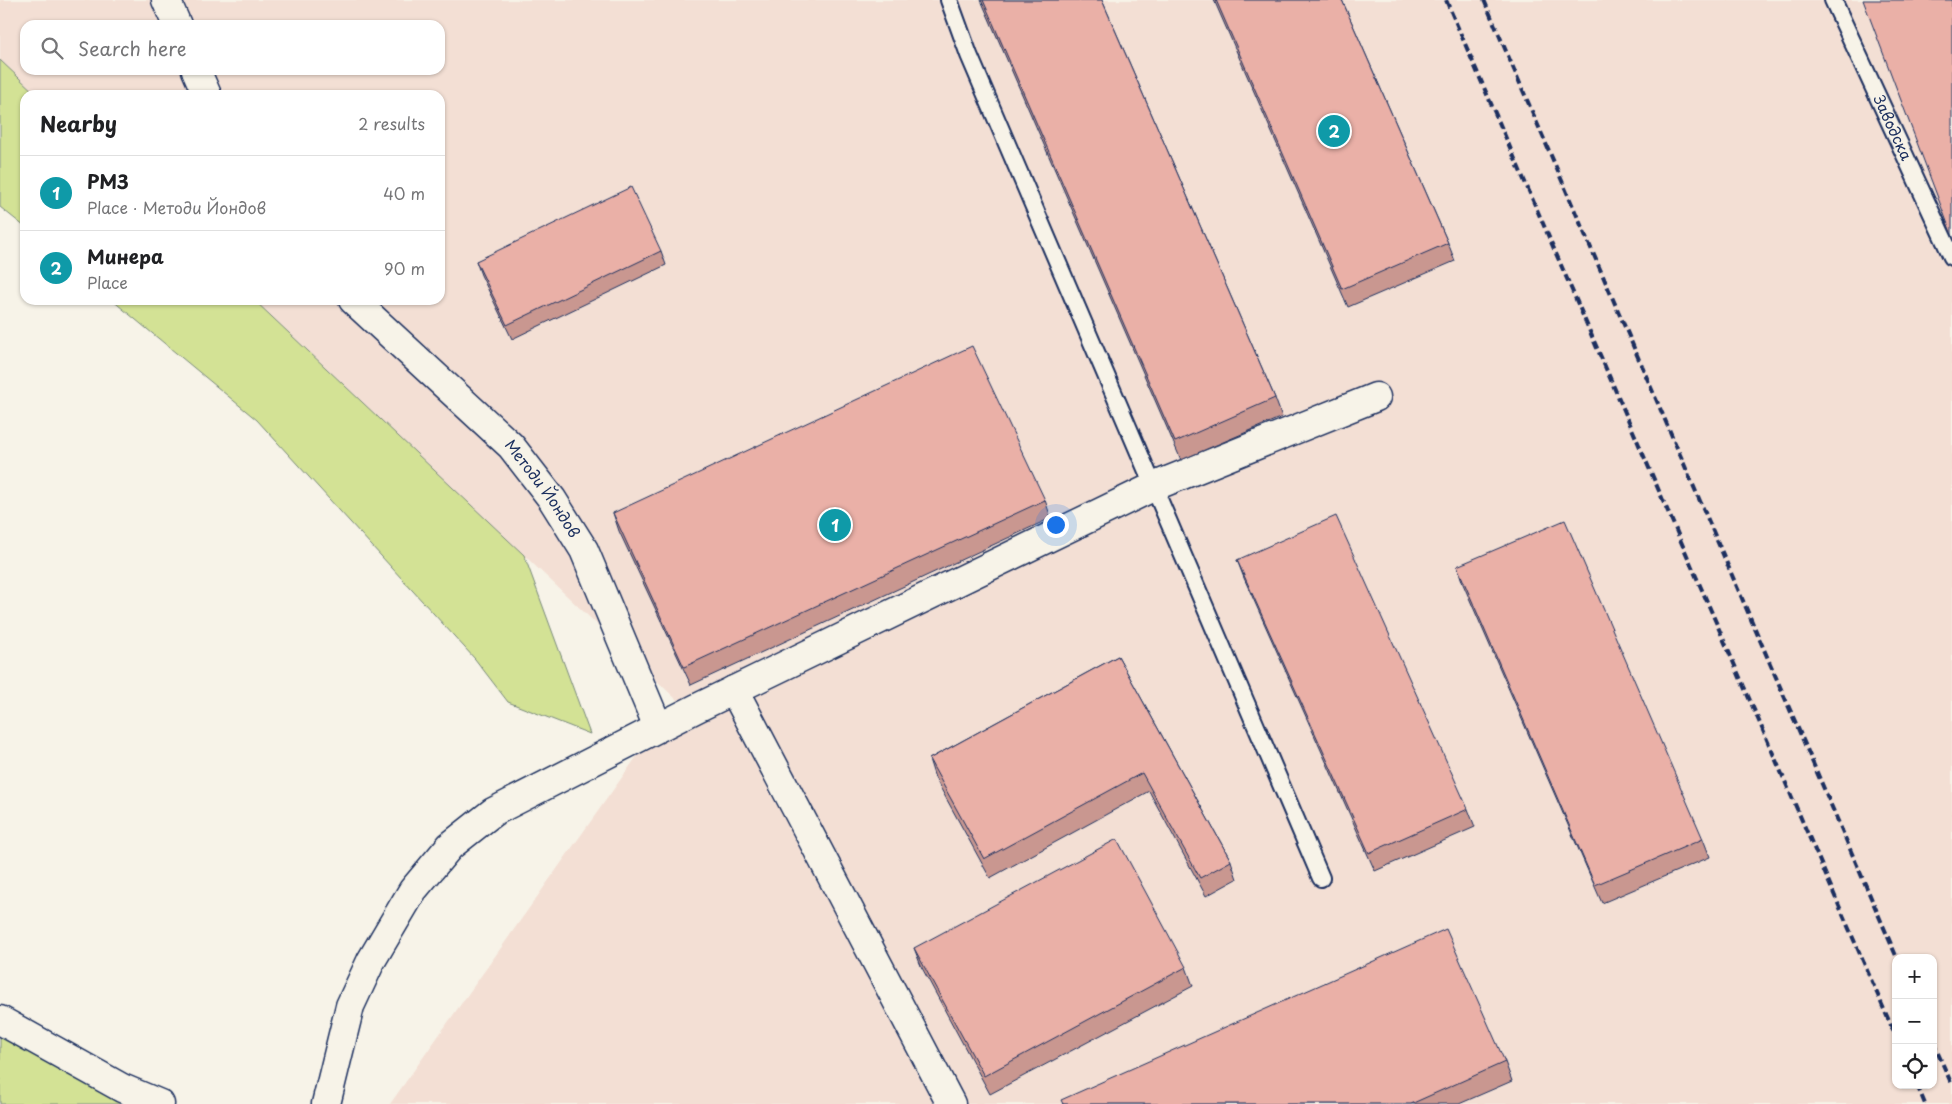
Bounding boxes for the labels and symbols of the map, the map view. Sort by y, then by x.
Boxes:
street label: Заводска [1868,91,1919,164]
pin: 2 [1318,112,1350,150]
street label: Методи Йондов [500,434,586,541]
pin: 1 [819,506,851,544]
your location [1043,512,1069,538]

